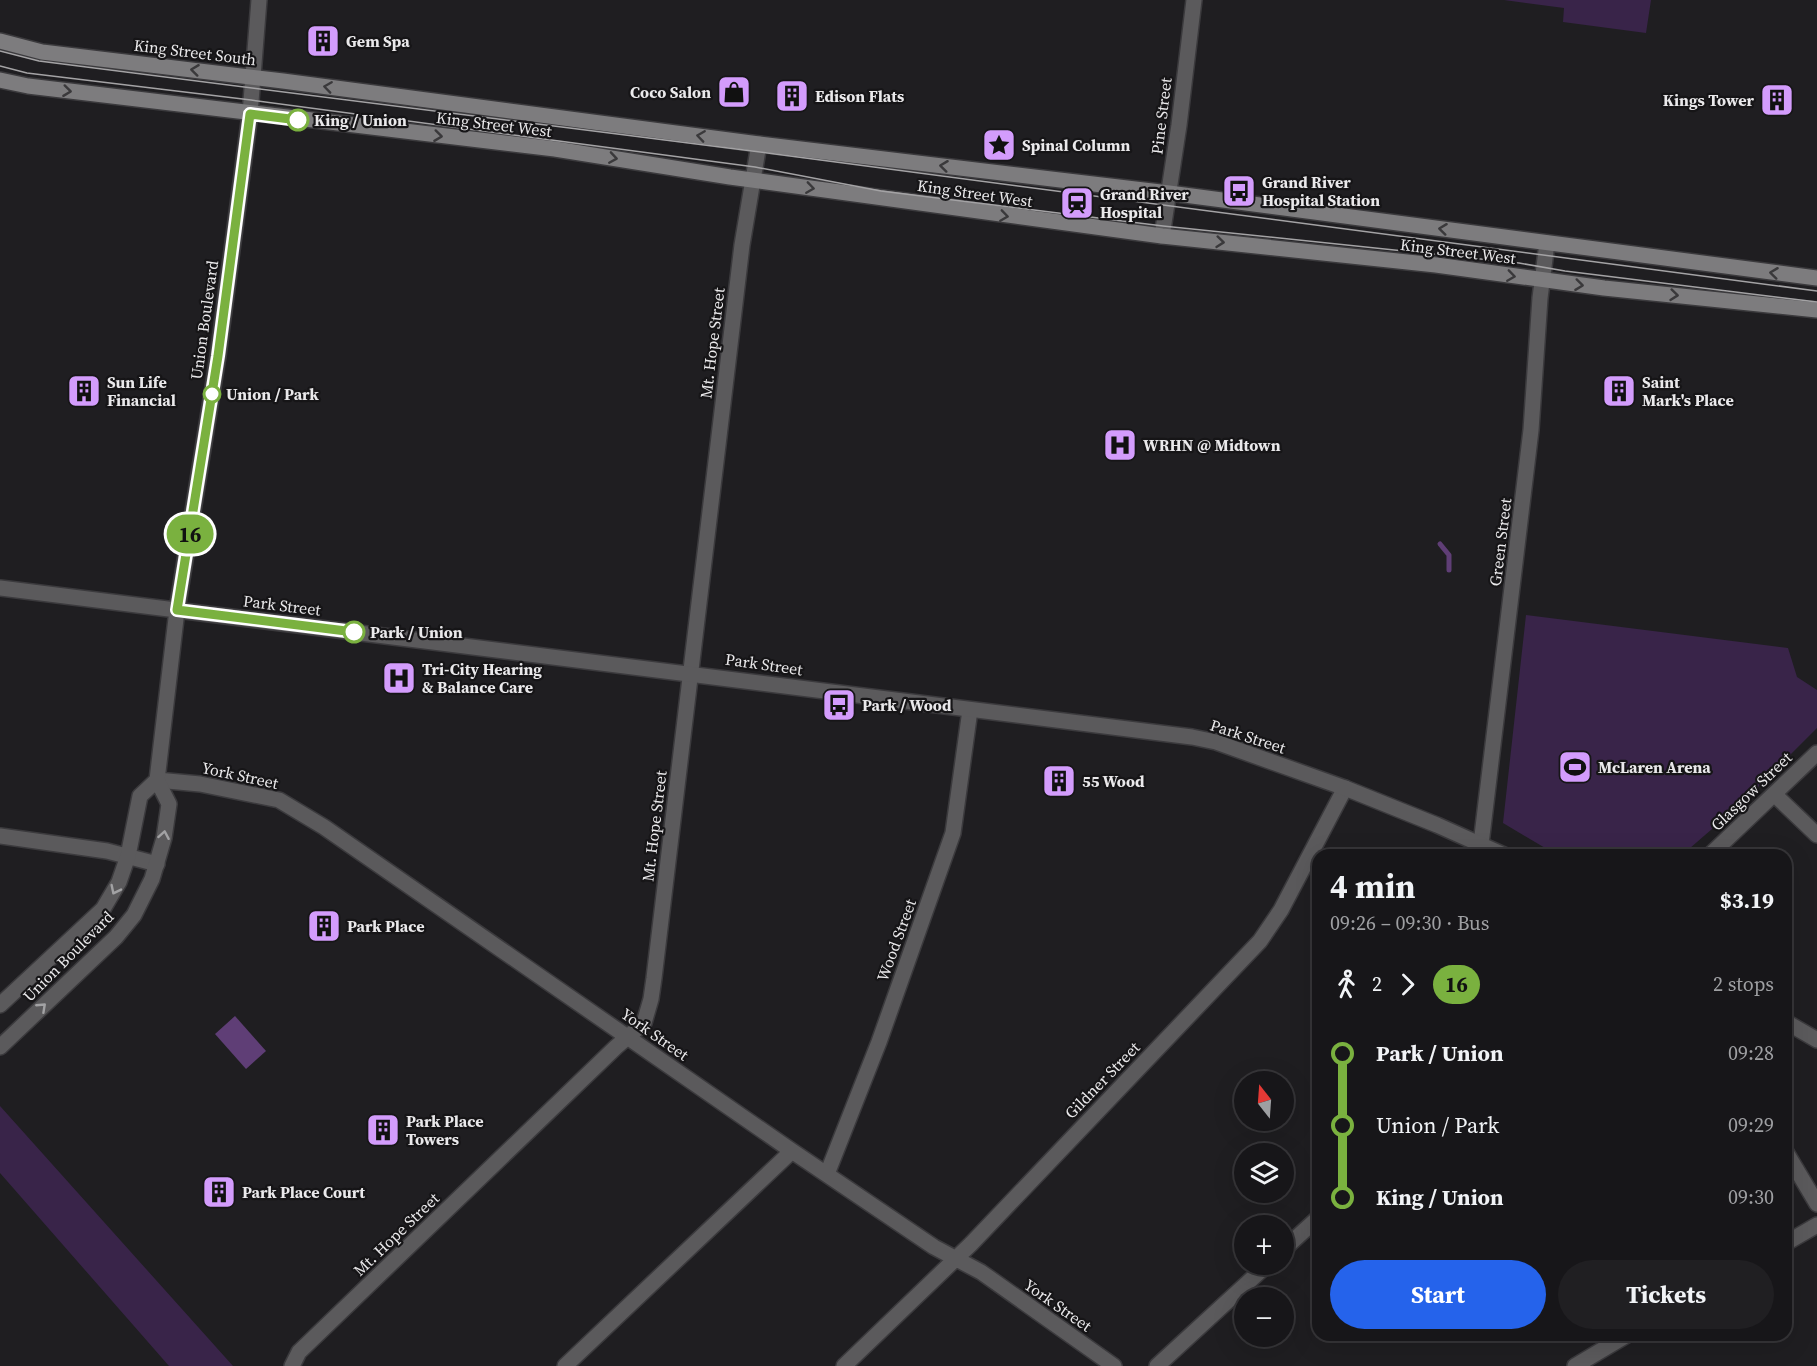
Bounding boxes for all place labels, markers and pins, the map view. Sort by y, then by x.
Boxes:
building icon: Gem Spa [305,23,341,59]
place label: Gem Spa [346,30,410,52]
shop icon: Coco Salon [716,74,752,110]
building icon: Edison Flats [774,78,810,114]
place label: Coco Salon [630,81,711,103]
building icon: Kings Tower [1759,82,1795,118]
place label: Edison Flats [815,85,904,107]
place label: Kings Tower [1663,89,1755,111]
marker: King / Union [287,109,309,131]
place label: King / Union [314,109,407,131]
place icon: Spinal Column [981,127,1017,163]
place label: Spinal Column [1022,134,1130,156]
place label: Grand River Hospital Station [1262,171,1380,211]
bus stop icon: Grand River Hospital Station [1221,173,1257,209]
place label: Grand River Hospital [1100,183,1189,223]
station icon: Grand River Hospital [1059,185,1095,221]
place label: Sun Life Financial [107,371,176,411]
place label: Saint Mark's Place [1642,371,1734,411]
building icon: Sun Life Financial [66,373,102,409]
building icon: Saint Mark's Place [1601,373,1637,409]
place label: Union / Park [226,383,319,405]
marker: Union / Park [203,385,221,403]
hospital icon: WRHN @ Midtown [1102,427,1138,463]
place label: WRHN @ Midtown [1143,434,1281,456]
marker: Park / Union [343,621,365,643]
place label: Park / Union [370,621,463,643]
place label: Tri-City Hearing & Balance Care [422,658,542,698]
hospital icon: Tri-City Hearing & Balance Care [381,660,417,696]
bus stop icon: Park / Wood [821,687,857,723]
place label: Park / Wood [862,694,952,716]
sports icon: McLaren Arena [1557,749,1593,785]
place label: McLaren Arena [1598,756,1711,778]
building icon: 55 Wood [1041,763,1077,799]
place label: 55 Wood [1082,770,1145,792]
building icon: Park Place [306,908,342,944]
place label: Park Place [347,915,425,937]
place label: Park Place Towers [406,1110,484,1150]
building icon: Park Place Towers [365,1112,401,1148]
building icon: Park Place Court [201,1174,237,1210]
place label: Park Place Court [242,1181,365,1203]

